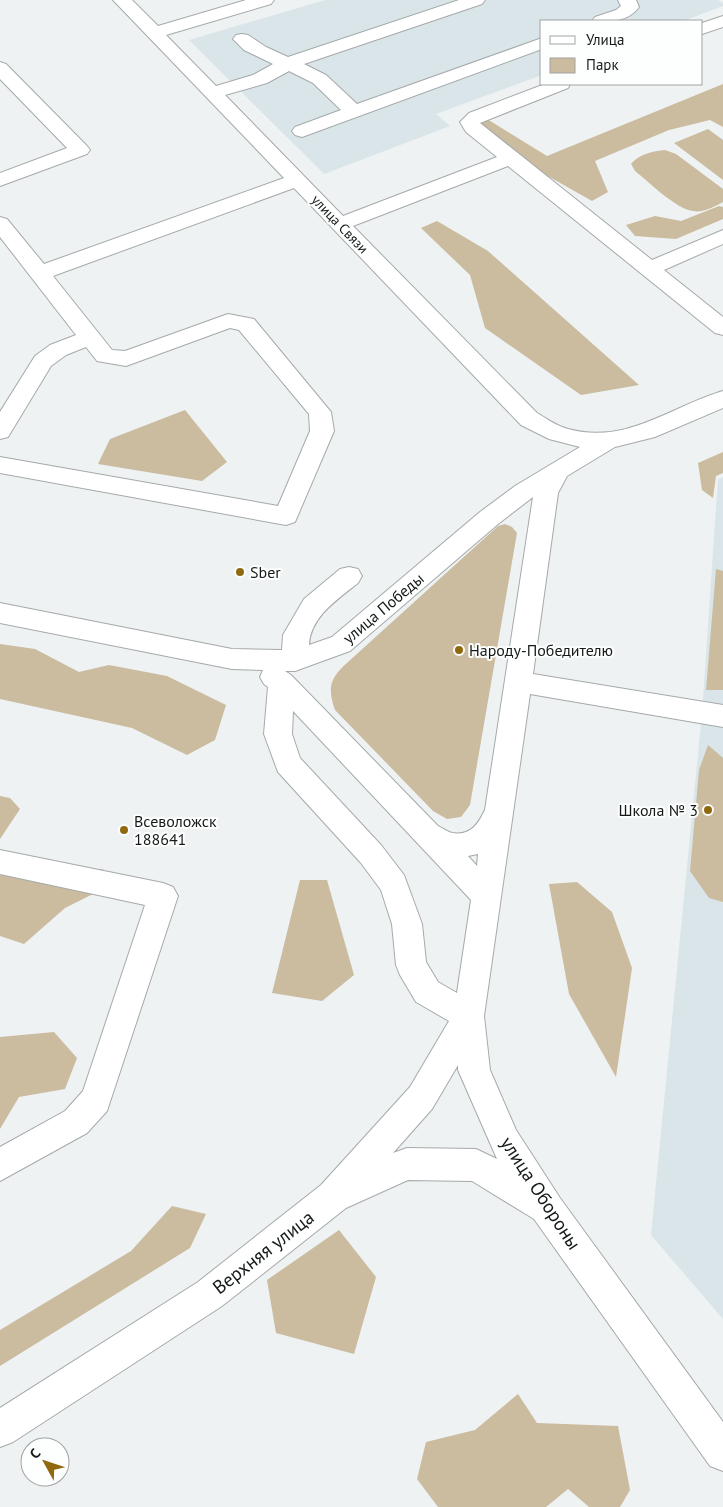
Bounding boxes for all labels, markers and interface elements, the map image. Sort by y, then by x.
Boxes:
legend [540,20,703,85]
text: Улица [586,30,624,49]
text: Парк [586,55,619,74]
street label: улица Связи [308,191,372,257]
place label: Sber [250,562,281,582]
marker: Sber [234,566,246,578]
street label: улица Победы [338,568,428,648]
place label: Народу-Победителю [469,640,613,660]
marker: Народу-Победителю [453,644,465,656]
place label: Школа № 3 [618,800,698,820]
marker: Школа № 3 [702,804,714,816]
place label: Всеволожск 188641 [134,811,217,849]
marker: Всеволожск 188641 [118,824,130,836]
street label: улица Обороны [496,1132,586,1254]
street label: Верхняя улица [207,1205,319,1299]
north arrow [20,1437,70,1487]
text: С [26,1445,45,1462]

